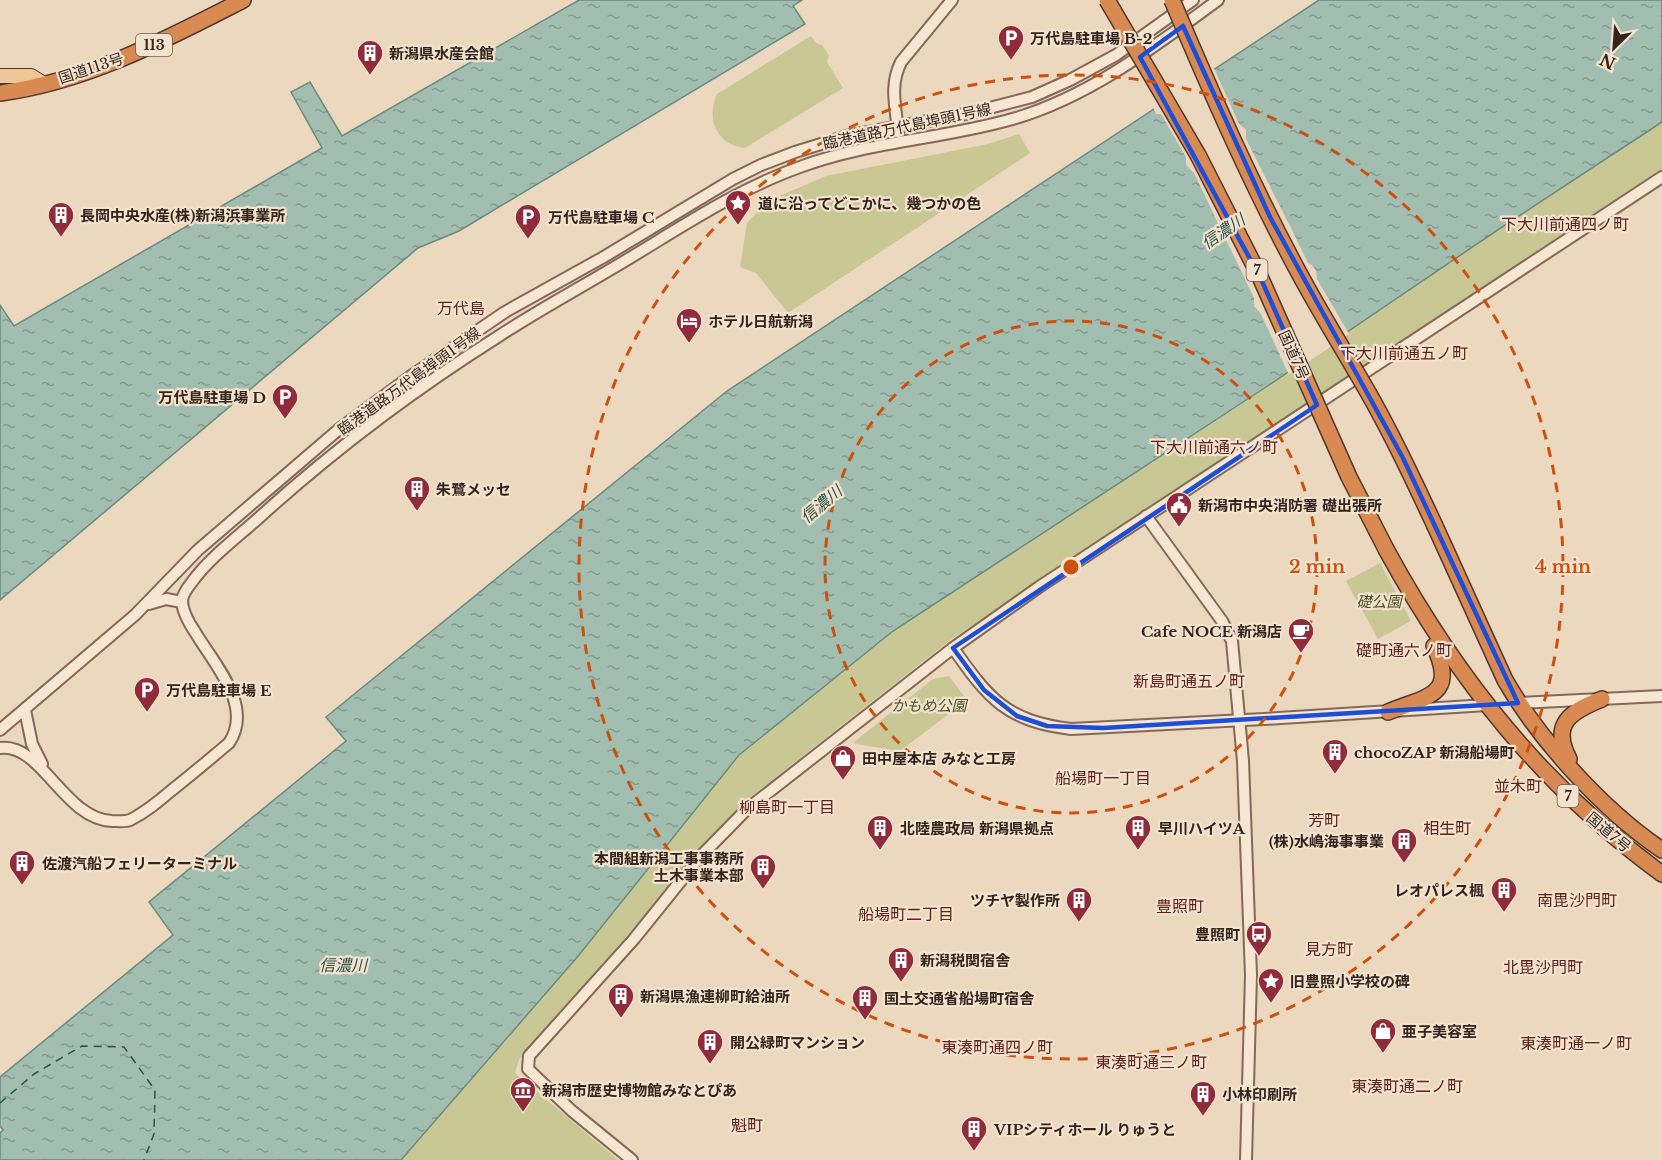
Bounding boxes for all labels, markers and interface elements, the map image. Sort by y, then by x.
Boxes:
north arrow [1584,18,1644,78]
parking icon: 万代島駐車場 B-2 [996,23,1026,61]
place label: 万代島駐車場 B-2 [1030,29,1153,48]
road number: 113 [136,34,172,56]
building icon: 新潟県水産会館 [355,38,385,76]
place label: 新潟県水産会館 [389,44,494,63]
street label: 国道113号 [56,49,126,87]
text: N [1597,49,1619,74]
street label: 臨港道路万代島埠頭1号線 [821,99,993,153]
place icon: 道に沿ってどこかに、幾つかの色 [723,188,753,226]
place label: 道に沿ってどこかに、幾つかの色 [758,194,981,213]
building icon: 長岡中央水産(株)新潟浜事業所 [46,200,76,238]
parking icon: 万代島駐車場 C [513,202,543,240]
place label: 長岡中央水産(株)新潟浜事業所 [80,206,285,225]
place label: 万代島駐車場 C [548,208,654,227]
water label: 信濃川 [1198,208,1250,253]
district label: 下大川前通四ノ町 [1501,214,1629,234]
road number: 7 [1246,259,1268,281]
district label: 万代島 [437,298,485,318]
hotel icon: ホテル日航新潟 [674,306,704,344]
place label: ホテル日航新潟 [708,312,813,331]
street label: 臨港道路万代島埠頭1号線 [334,323,484,439]
street label: 国道7号 [1275,327,1313,383]
district label: 下大川前通五ノ町 [1340,343,1468,363]
parking icon: 万代島駐車場 D [270,382,300,420]
place label: 万代島駐車場 D [158,388,266,407]
district label: 下大川前通六ノ町 [1150,437,1278,457]
building icon: 朱鷺メッセ [402,474,432,512]
place label: 朱鷺メッセ [436,480,511,499]
water label: 信濃川 [796,480,847,527]
public building icon: 新潟市中央消防署 礎出張所 [1164,490,1194,528]
place label: 新潟市中央消防署 礎出張所 [1198,496,1382,515]
text: 2 min [1289,556,1345,578]
text: 4 min [1535,556,1591,578]
centre of rings [1061,557,1081,577]
park label: 礎公園 [1356,592,1403,611]
cafe icon: Cafe NOCE 新潟店 [1286,616,1316,654]
place label: Cafe NOCE 新潟店 [1141,622,1282,641]
district label: 礎町通六ノ町 [1356,640,1452,660]
district label: 新島町通五ノ町 [1133,671,1245,691]
parking icon: 万代島駐車場 E [132,675,162,713]
place label: 万代島駐車場 E [166,681,271,700]
park label: かもめ公園 [891,696,968,715]
building icon: chocoZAP 新潟船場町 [1320,737,1350,775]
shop icon: 田中屋本店 みなと工房 [828,743,858,781]
place label: chocoZAP 新潟船場町 [1354,743,1515,762]
place label: 田中屋本店 みなと工房 [862,749,1016,768]
district label: 船場町一丁目 [1055,768,1151,788]
district label: 並木町 [1494,776,1542,796]
road number: 7 [1558,785,1578,807]
district label: 柳島町一丁目 [739,797,835,817]
street label: 国道7号 [1583,808,1635,856]
district label: 芳町 [1308,810,1340,830]
building icon: 北陸農政局 新潟県拠点 [865,813,895,851]
building icon: 早川ハイツA [1123,813,1153,851]
district label: 相生町 [1423,818,1471,838]
place label: 北陸農政局 新潟県拠点 [900,819,1054,838]
place label: 早川ハイツA [1158,819,1246,838]
building icon: (株)水嶋海事事業 [1389,826,1419,864]
place label: (株)水嶋海事事業 [1269,832,1384,851]
building icon: 佐渡汽船フェリーターミナル [7,848,37,886]
place label: 本間組新潟工事事務所 土木事業本部 [594,849,744,885]
building icon: 本間組新潟工事事務所 土木事業本部 [748,852,778,890]
place label: 佐渡汽船フェリーターミナル [42,854,237,873]
building icon: レオパレス楓 [1489,875,1519,913]
place label: レオパレス楓 [1394,881,1485,900]
building icon: ツチヤ製作所 [1064,885,1094,923]
district label: 南毘沙門町 [1537,890,1617,910]
place label: ツチヤ製作所 [970,891,1060,910]
district label: 豊照町 [1156,896,1204,916]
district label: 船場町二丁目 [858,904,954,924]
bus stop icon: 豊照町 [1244,919,1274,957]
place label: 豊照町 [1195,925,1240,944]
district label: 見方町 [1305,939,1353,959]
building icon: 新潟税関宿舎 [886,945,916,983]
place label: 新潟税関宿舎 [920,951,1011,970]
water label: 信濃川 [319,955,369,975]
district label: 北毘沙門町 [1503,957,1583,977]
place icon: 旧豊照小学校の碑 [1256,966,1286,1004]
place label: 旧豊照小学校の碑 [1290,972,1410,991]
building icon: 新潟県漁連柳町給油所 [606,981,636,1019]
building icon: 国土交通省船場町宿舎 [850,983,880,1021]
place label: 新潟県漁連柳町給油所 [640,987,790,1006]
place label: 国土交通省船場町宿舎 [884,989,1035,1008]
shop icon: 亜子美容室 [1368,1016,1398,1054]
place label: 亜子美容室 [1402,1022,1477,1041]
building icon: 開公緑町マンション [695,1027,725,1065]
place label: 開公緑町マンション [730,1033,865,1052]
district label: 東湊町通一ノ町 [1520,1033,1632,1053]
district label: 東湊町通四ノ町 [941,1037,1053,1057]
district label: 東湊町通三ノ町 [1095,1052,1207,1072]
museum icon: 新潟市歴史博物館みなとぴあ [508,1075,538,1113]
district label: 東湊町通二ノ町 [1351,1076,1463,1096]
building icon: 小林印刷所 [1188,1079,1218,1117]
place label: 新潟市歴史博物館みなとぴあ [542,1081,737,1100]
place label: 小林印刷所 [1222,1085,1297,1104]
building icon: VIPシティホール りゅうと [959,1114,989,1152]
district label: 魁町 [731,1115,763,1135]
place label: VIPシティホール りゅうと [993,1120,1176,1139]

